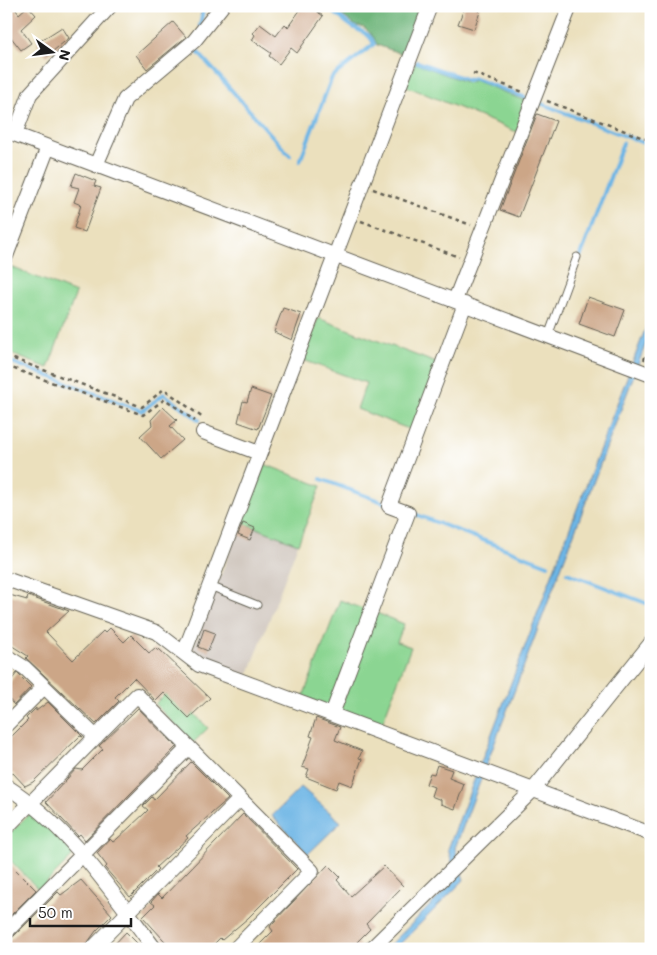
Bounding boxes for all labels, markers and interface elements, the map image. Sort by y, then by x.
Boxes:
north arrow [28,28,78,78]
text: N [55,48,76,63]
scale bar [30,895,131,927]
text: 50 m [38,902,73,922]

